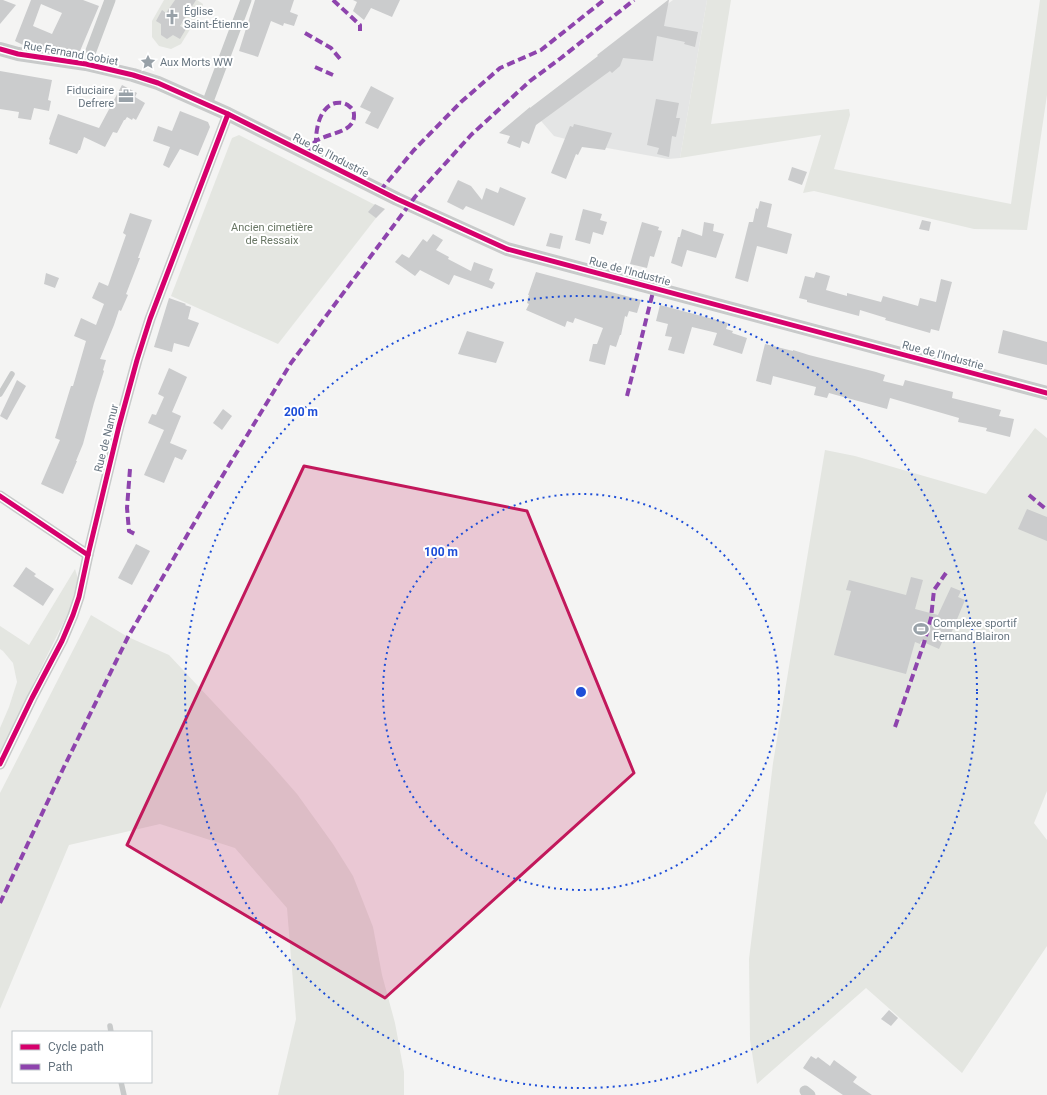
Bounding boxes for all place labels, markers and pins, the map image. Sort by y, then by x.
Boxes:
place label: Église Saint-Étienne [184,5,248,31]
church icon: Église Saint-Étienne [163,8,181,26]
place icon: Aux Morts WW [139,53,157,71]
place label: Aux Morts WW [160,56,233,69]
place label: Fiduciaire Defrere [66,84,114,110]
office icon: Fiduciaire Defrere [117,87,135,105]
place label: Complexe sportif Fernand Blairon [933,617,1017,643]
sports icon: Complexe sportif Fernand Blairon [912,620,930,638]
centre of rings [574,685,588,699]

